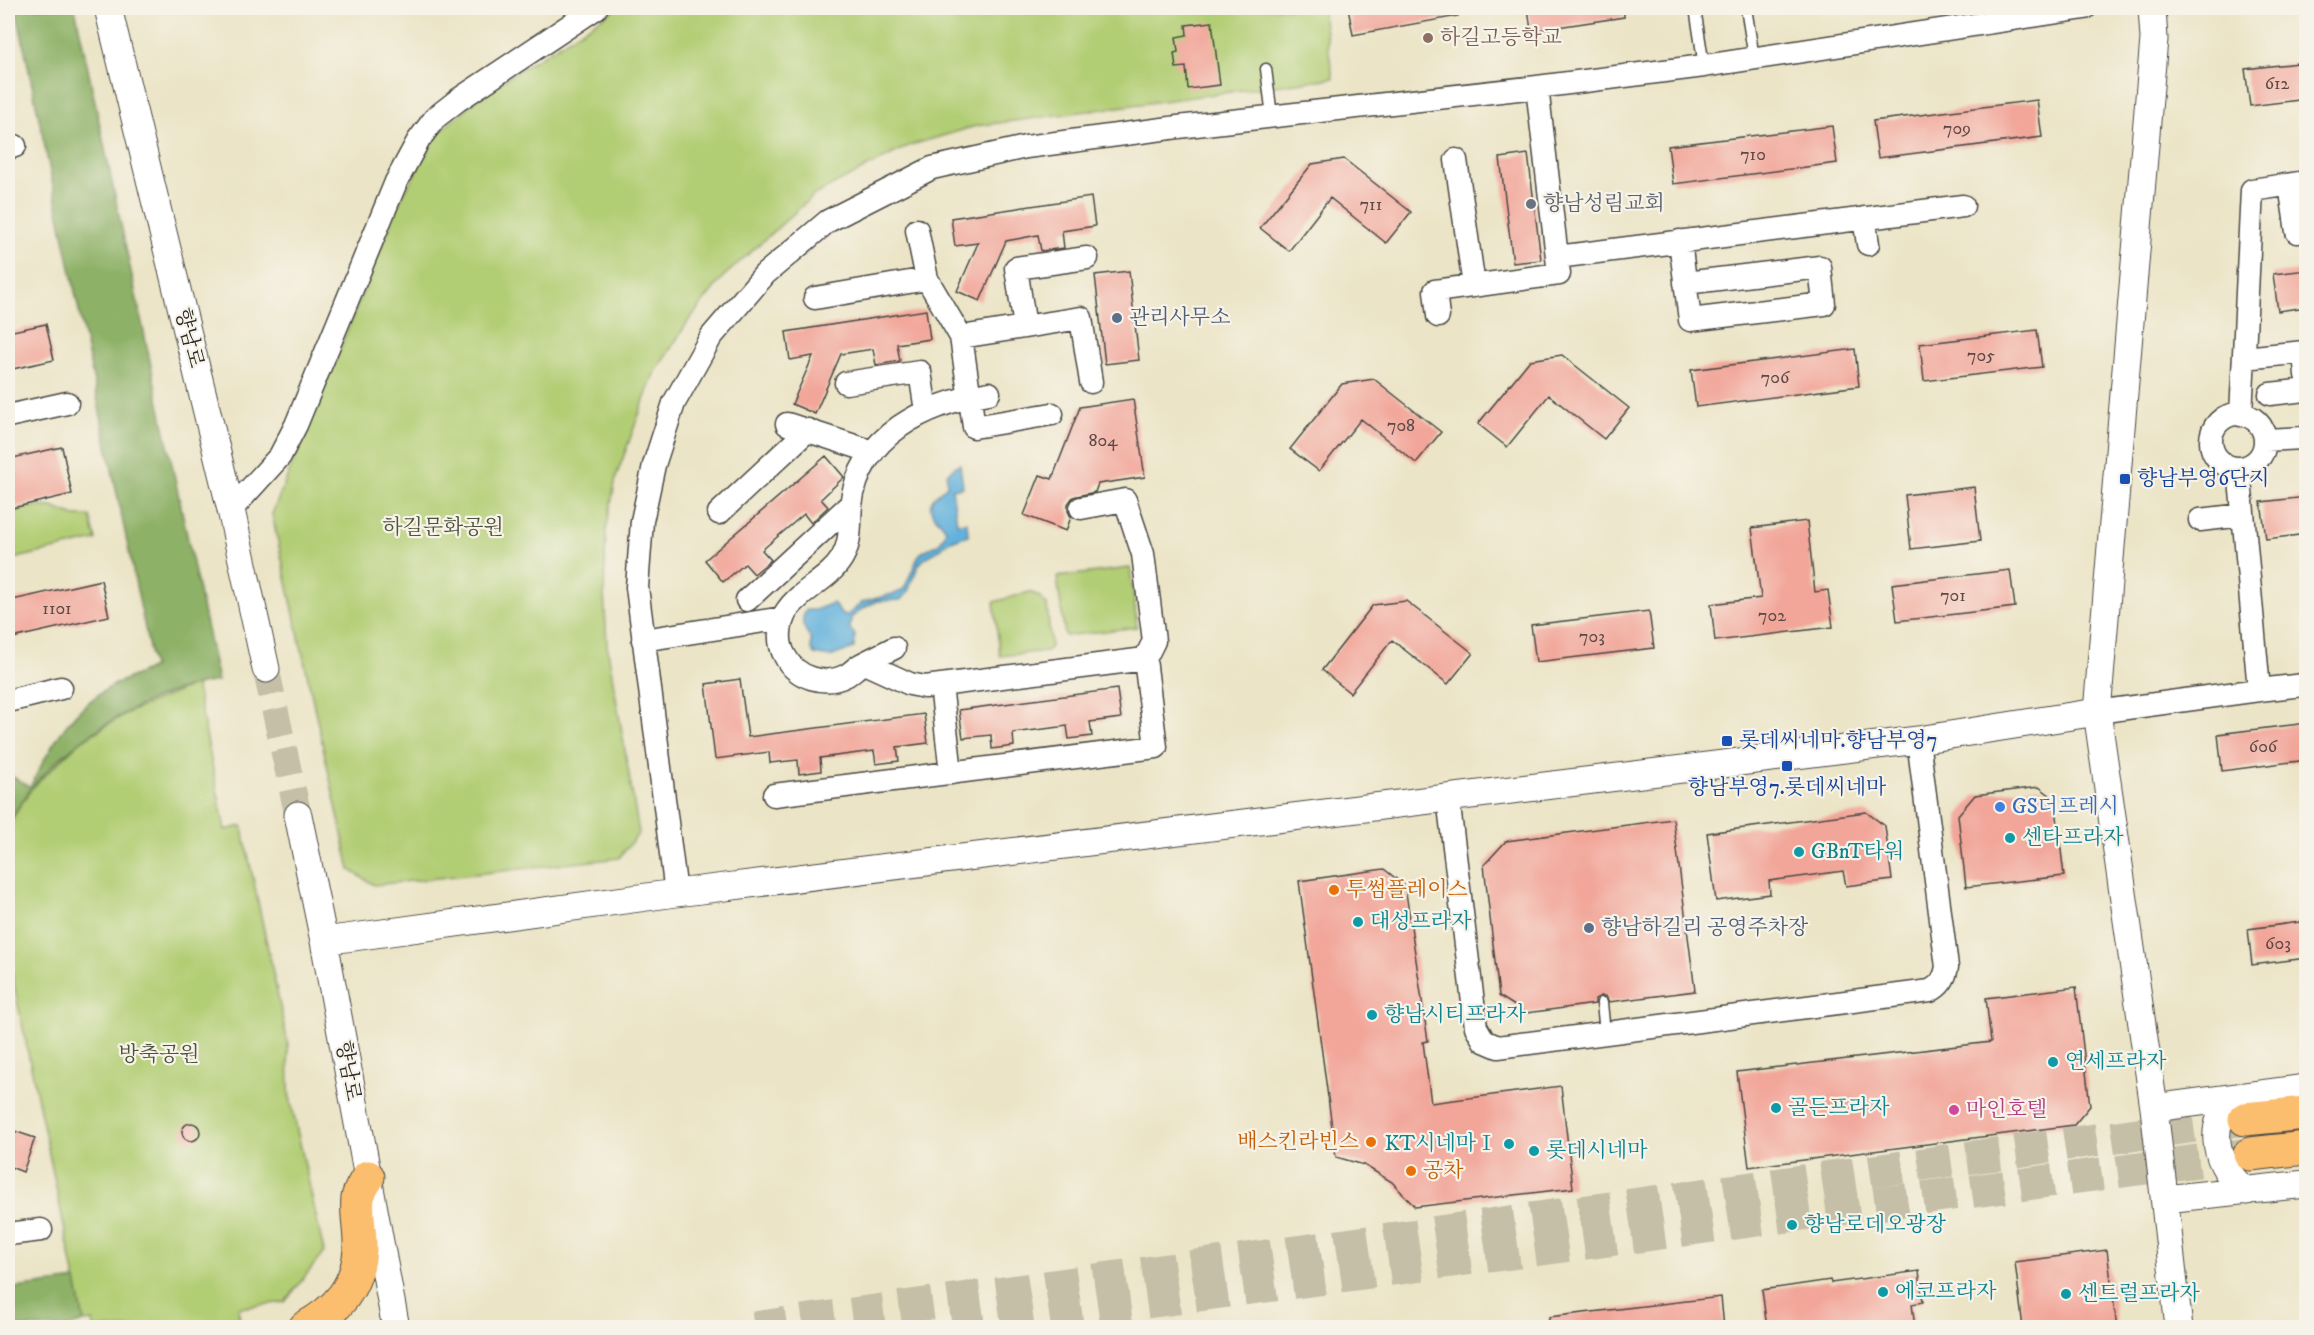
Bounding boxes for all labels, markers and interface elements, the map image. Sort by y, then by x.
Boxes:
place label: 하길고등학교 [1440,25,1562,51]
marker: 하길고등학교 [1421,31,1435,45]
house number: 612 [2265,73,2290,95]
house number: 709 [1943,118,1971,140]
house number: 710 [1740,144,1766,166]
place label: 향남성림교회 [1543,191,1665,217]
house number: 711 [1360,194,1382,216]
marker: 향남성림교회 [1524,197,1538,211]
street label: 향남로 [169,305,209,371]
place label: 관리사무소 [1129,305,1230,331]
marker: 관리사무소 [1110,311,1124,325]
house number: 705 [1967,345,1995,367]
house number: 706 [1761,367,1790,389]
house number: 708 [1387,415,1415,437]
house number: 804 [1088,430,1118,452]
place label: 향남부영6단지 [2137,466,2270,492]
marker: 향남부영6단지 [2118,472,2132,486]
park label: 하길문화공원 [382,515,504,541]
house number: 701 [1940,585,1966,607]
house number: 1101 [42,598,72,620]
house number: 702 [1758,605,1786,627]
house number: 703 [1579,626,1605,648]
place label: 롯데씨네마.향남부영7 [1739,728,1938,754]
marker: 롯데씨네마.향남부영7 [1720,734,1734,748]
house number: 606 [2249,736,2278,758]
marker: 향남부영7.롯데씨네마 [1780,759,1794,773]
place label: 향남부영7.롯데씨네마 [1688,775,1887,801]
place label: GS더프레시 [2012,794,2119,820]
marker: GS더프레시 [1993,800,2007,814]
place label: 센타프라자 [2022,825,2124,851]
marker: 센타프라자 [2003,831,2017,845]
place label: GBnT타워 [1811,839,1904,865]
marker: GBnT타워 [1792,845,1806,859]
place label: 투썸플레이스 [1346,877,1468,903]
marker: 투썸플레이스 [1327,883,1341,897]
place label: 대성프라자 [1370,909,1472,935]
marker: 대성프라자 [1351,915,1365,929]
place label: 향남하길리 공영주차장 [1601,915,1809,941]
marker: 향남하길리 공영주차장 [1582,921,1596,935]
house number: 603 [2265,933,2291,955]
place label: 향남시티프라자 [1384,1002,1527,1028]
marker: 향남시티프라자 [1365,1008,1379,1022]
street label: 향남로 [330,1039,366,1103]
park label: 방축공원 [118,1042,200,1068]
place label: 연세프라자 [2065,1049,2167,1075]
marker: 연세프라자 [2046,1055,2060,1069]
place label: 골든프라자 [1788,1095,1890,1121]
place label: 마인호텔 [1966,1097,2047,1123]
marker: 골든프라자 [1769,1101,1783,1115]
marker: 마인호텔 [1947,1103,1961,1117]
place label: 배스킨라빈스 [1237,1129,1359,1155]
place label: KT시네마Ⅰ [1385,1131,1497,1157]
marker: 배스킨라빈스 [1364,1135,1378,1149]
marker: KT시네마Ⅰ [1502,1137,1516,1151]
place label: 롯데시네마 [1546,1138,1648,1164]
marker: 롯데시네마 [1527,1144,1541,1158]
place label: 공차 [1423,1158,1464,1184]
marker: 공차 [1404,1164,1418,1178]
place label: 향남로데오광장 [1804,1212,1947,1238]
marker: 향남로데오광장 [1785,1218,1799,1232]
place label: 에코프라자 [1895,1279,1997,1305]
place label: 센트럴프라자 [2078,1281,2200,1307]
marker: 에코프라자 [1876,1285,1890,1299]
marker: 센트럴프라자 [2059,1287,2073,1301]

